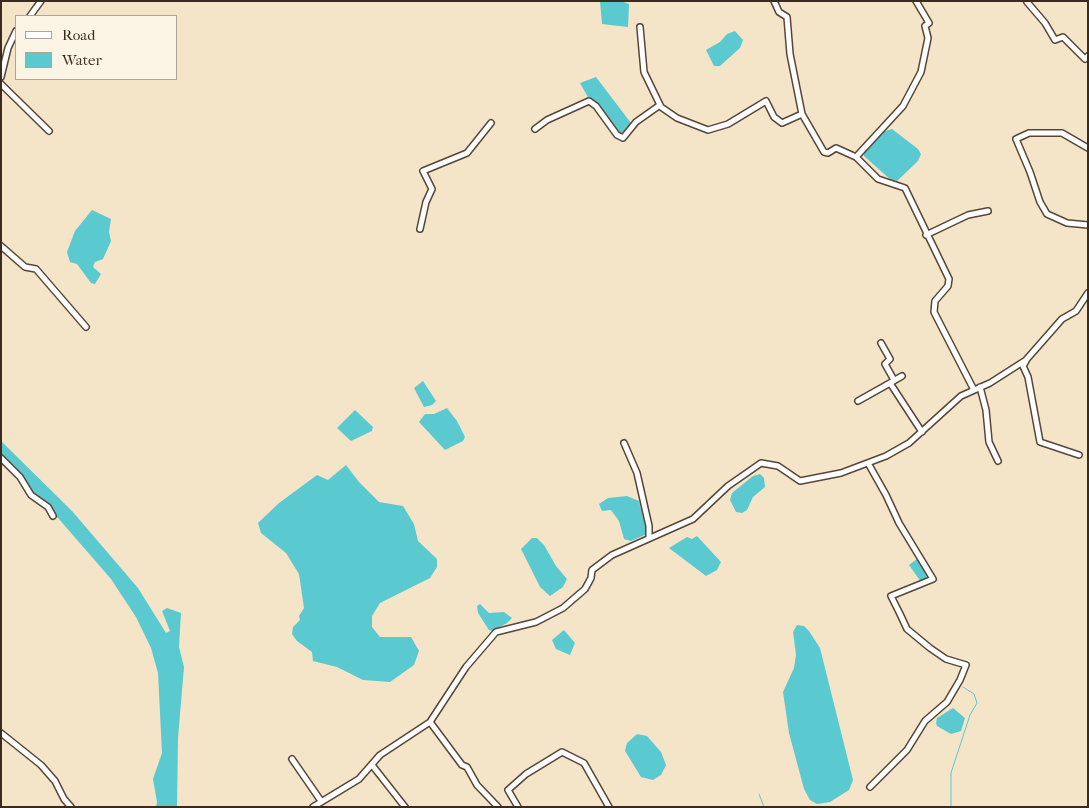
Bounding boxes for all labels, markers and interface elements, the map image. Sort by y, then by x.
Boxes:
legend [15,15,178,80]
text: Road [62,26,95,44]
text: Water [62,51,102,69]

